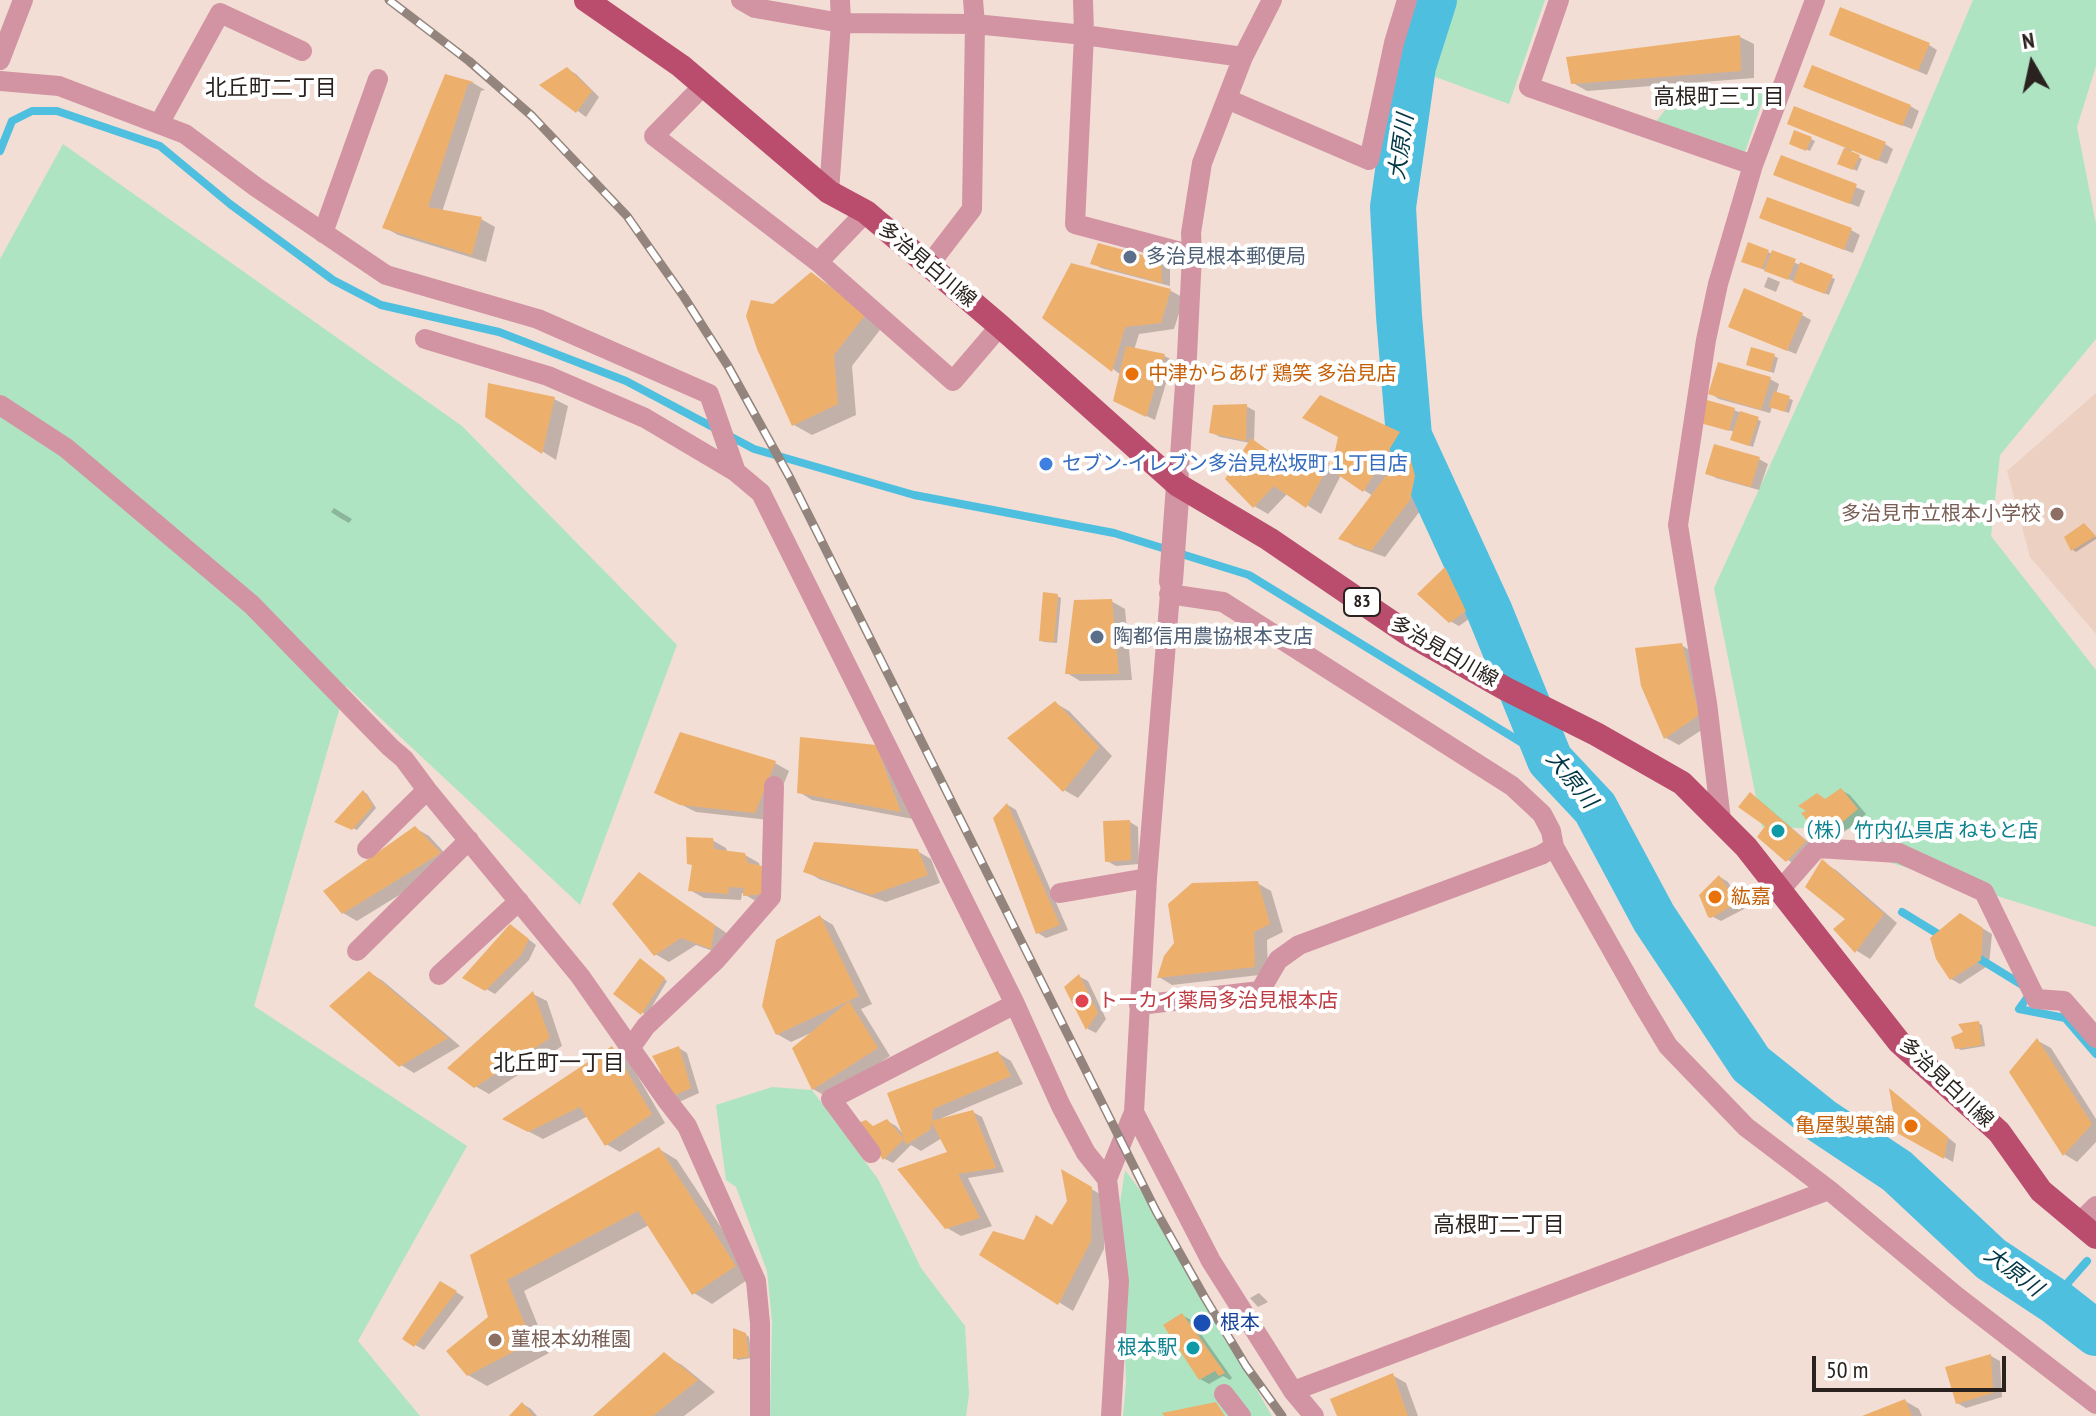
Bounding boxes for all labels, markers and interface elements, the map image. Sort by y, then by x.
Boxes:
north arrow [1992,24,2072,104]
text: N [2020,26,2036,55]
district label: 北丘町二丁目 [205,76,337,102]
district label: 高根町三丁目 [1653,85,1785,111]
water label: 大原川 [1384,112,1420,182]
street label: 多治見白川線 [873,217,981,313]
place label: 多治見根本郵便局 [1146,245,1306,269]
marker: 多治見根本郵便局 [1121,248,1139,266]
place label: 中津からあげ 鶏笑 多治見店 [1148,362,1396,386]
marker: 中津からあげ 鶏笑 多治見店 [1123,365,1141,383]
place label: セブン-イレブン多治見松坂町１丁目店 [1062,452,1408,476]
marker: セブン-イレブン多治見松坂町１丁目店 [1037,455,1055,473]
place label: 多治見市立根本小学校 [1841,502,2041,526]
marker: 多治見市立根本小学校 [2048,505,2066,523]
road number: 83 [1344,588,1380,616]
street label: 多治見白川線 [1386,612,1502,692]
place label: 陶都信用農協根本支店 [1113,625,1313,649]
marker: 陶都信用農協根本支店 [1088,628,1106,646]
water label: 大原川 [1540,746,1602,814]
place label: （株）竹内仏具店 ねもと店 [1794,819,2038,843]
marker: （株）竹内仏具店 ねもと店 [1769,822,1787,840]
place label: 紘嘉 [1731,885,1771,909]
marker: 紘嘉 [1706,888,1724,906]
place label: トーカイ薬局多治見根本店 [1098,989,1338,1013]
marker: トーカイ薬局多治見根本店 [1073,992,1091,1010]
street label: 多治見白川線 [1894,1033,1998,1133]
district label: 北丘町一丁目 [493,1051,625,1077]
place label: 亀屋製菓舗 [1795,1114,1895,1138]
marker: 亀屋製菓舗 [1902,1117,1920,1135]
district label: 高根町二丁目 [1433,1213,1565,1239]
water label: 大原川 [1979,1242,2047,1302]
place label: 根本 [1220,1311,1260,1335]
marker: 根本 [1191,1312,1213,1334]
place label: 菫根本幼稚園 [511,1328,631,1352]
marker: 菫根本幼稚園 [486,1331,504,1349]
place label: 根本駅 [1117,1336,1177,1360]
marker: 根本駅 [1184,1339,1202,1357]
scale bar [1816,1340,2010,1390]
text: 50 m [1826,1354,1868,1385]

